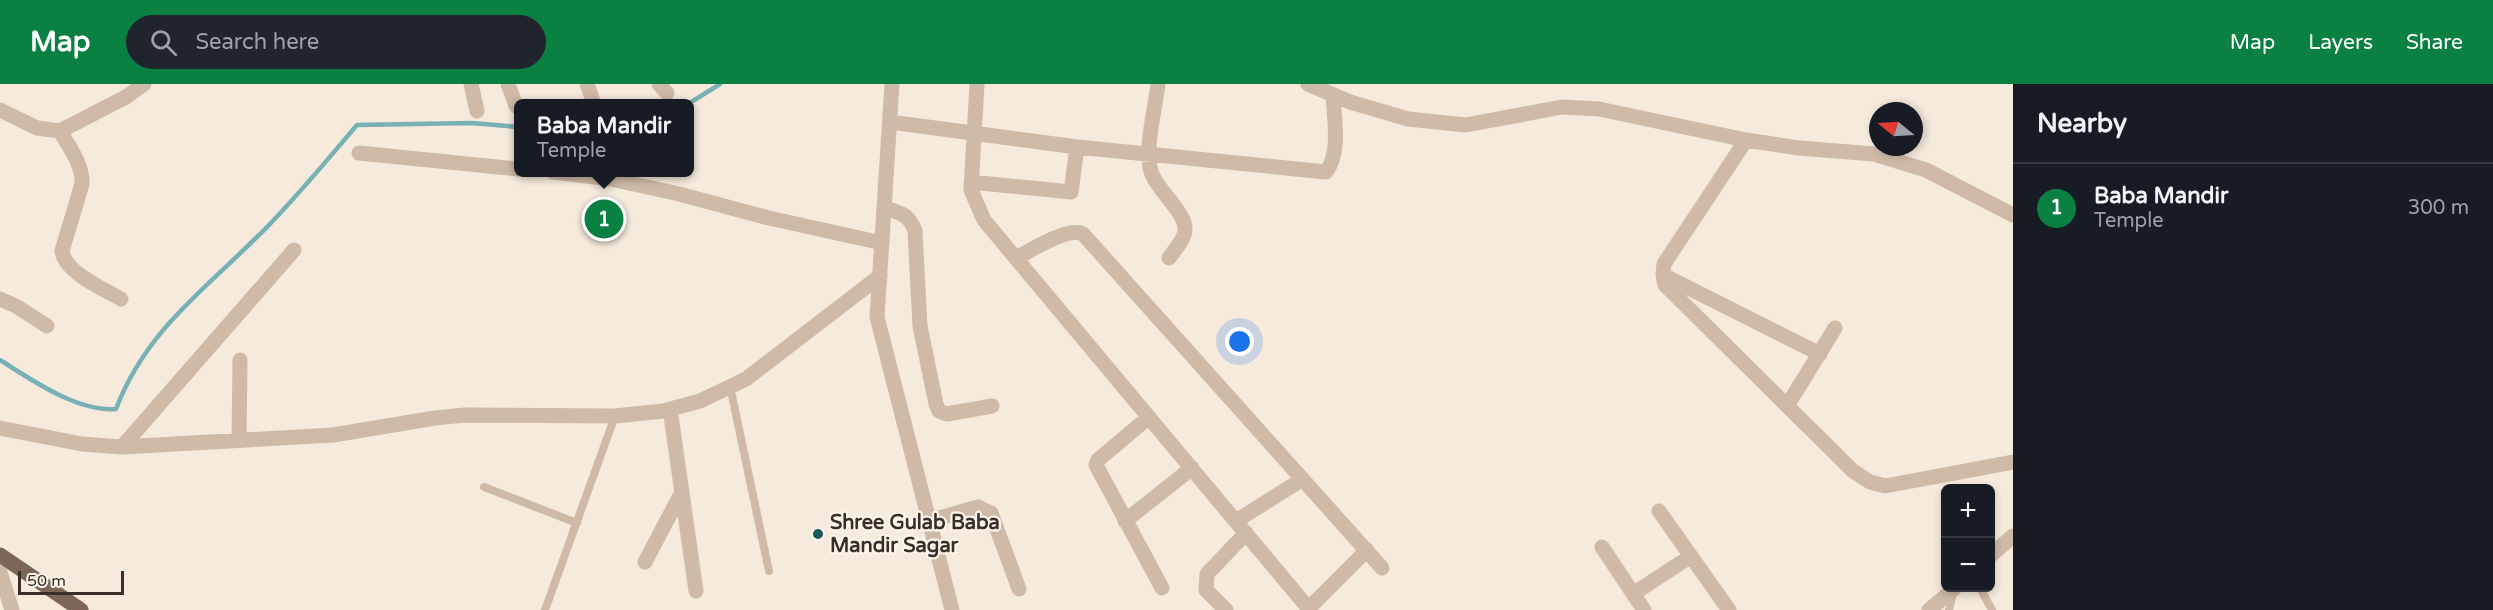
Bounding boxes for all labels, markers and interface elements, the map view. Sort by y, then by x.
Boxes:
search box [126,15,546,69]
text: Map [30,25,90,59]
icon: search [147,26,180,59]
text: Search here [195,29,319,55]
text: Map [2230,30,2275,55]
text: Layers [2308,30,2373,55]
text: Share [2406,30,2463,55]
popup [514,99,694,177]
north arrow [1869,102,1923,156]
text: Nearby [2037,108,2127,139]
text: Baba Mandir [537,113,671,139]
text: Temple [537,139,606,163]
text: Baba Mandir [2094,183,2228,209]
pin: 1 [584,196,624,242]
text: 1 [2050,196,2063,220]
text: 300 m [2408,196,2469,220]
text: Temple [2094,209,2164,233]
your location [1225,327,1254,356]
map controls [1941,484,1995,592]
button: + [1941,484,1995,538]
place label: Shree Gulab Baba Mandir Sagar [830,511,1000,558]
marker: Shree Gulab Baba Mandir Sagar [811,527,825,541]
button: − [1941,538,1995,592]
scale bar [18,568,124,596]
text: 50 m [27,571,66,591]

